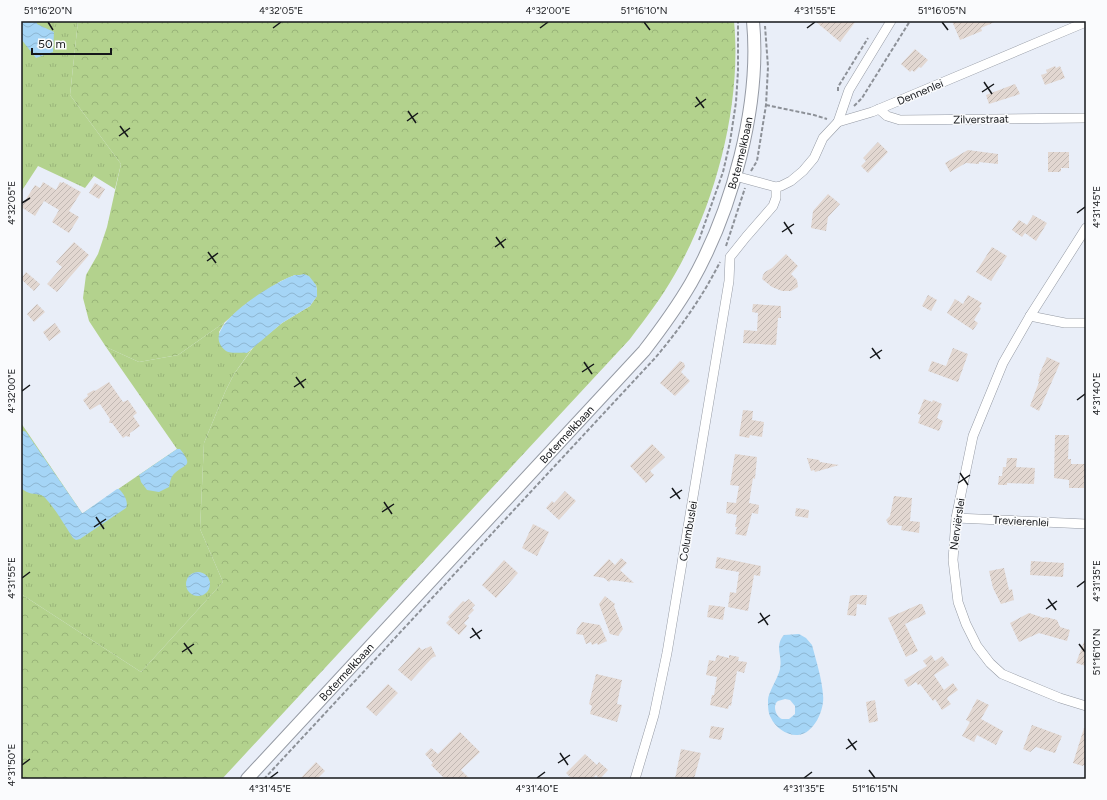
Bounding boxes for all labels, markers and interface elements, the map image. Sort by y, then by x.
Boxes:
text: 51°16'20"N [24,4,72,17]
text: 4°32'05"E [259,4,303,17]
text: 4°32'00"E [526,4,571,17]
text: 51°16'10"N [621,4,667,17]
text: 4°31'55"E [794,4,836,17]
text: 51°16'05"N [918,4,966,17]
scale bar [32,30,111,56]
text: 50 m [38,37,66,51]
street label: Dennenlei [895,77,945,108]
street label: Zilverstraat [953,113,1009,126]
street label: Botermelkbaan [726,116,755,191]
text: 4°32'05"E [5,181,18,225]
text: 4°31'45"E [1090,186,1103,228]
text: 4°32'00"E [5,368,18,413]
text: 4°31'40"E [1090,372,1103,416]
street label: Botermelkbaan [537,403,597,466]
street label: Nerviërslei [947,497,968,551]
street label: Columbuslei [677,500,700,562]
street label: Trevierenlei [993,514,1049,529]
text: 4°31'55"E [5,557,18,599]
text: 4°31'35"E [1090,560,1103,602]
text: 51°16'10"N [1090,629,1103,675]
street label: Botermelkbaan [317,641,377,704]
text: 4°31'50"E [5,744,18,786]
text: 4°31'45"E [249,782,291,795]
text: 4°31'40"E [515,782,559,795]
text: 4°31'35"E [783,782,825,795]
text: 51°16'15"N [852,782,898,795]

